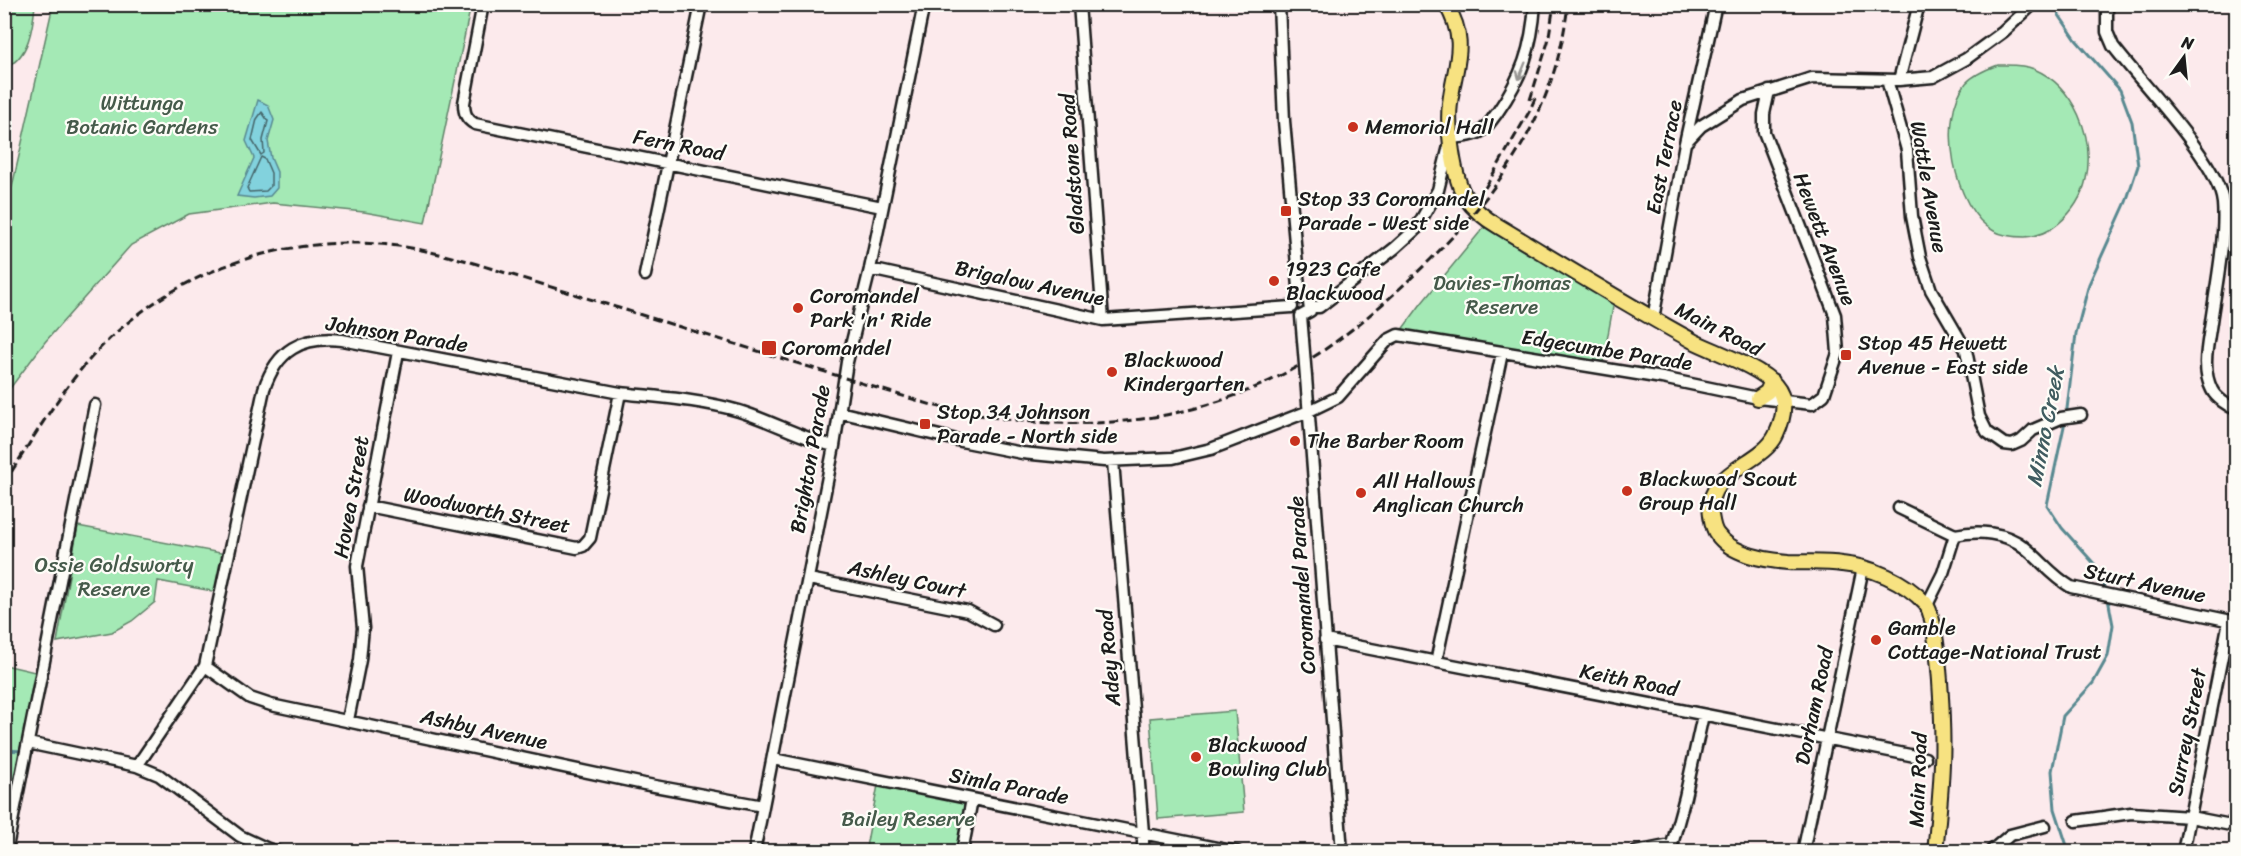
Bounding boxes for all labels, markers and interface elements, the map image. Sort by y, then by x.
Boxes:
north arrow [2154,27,2214,87]
text: N [2178,27,2198,59]
one-way arrow [1516,61,1527,80]
park label: Wittunga Botanic Gardens [66,84,218,146]
street label: Gladstone Road [1048,90,1096,236]
street label: East Terrace [1634,96,1694,218]
place label: Memorial Hall [1365,108,1495,146]
street label: Fern Road [630,118,730,173]
street label: Wattle Avenue [1899,118,1959,256]
marker: Memorial Hall [1346,120,1360,134]
street label: Hewett Avenue [1782,166,1868,312]
place label: Stop 33 Coromandel Parade - West side [1298,180,1486,242]
marker: Stop 33 Coromandel Parade - West side [1279,204,1293,218]
street label: Brigalow Avenue [952,249,1108,317]
place label: 1923 Cafe Blackwood [1286,250,1386,312]
park label: Davies-Thomas Reserve [1433,264,1571,326]
marker: 1923 Cafe Blackwood [1267,274,1281,288]
place label: Coromandel Park 'n' Ride [810,277,932,339]
street label: Main Road [1668,291,1772,368]
marker: Coromandel Park 'n' Ride [791,301,805,315]
street label: Johnson Parade [322,304,471,364]
street label: Edgecumbe Parade [1519,318,1695,382]
place label: Stop 45 Hewett Avenue - East side [1857,324,2028,386]
place label: Coromandel [782,329,892,367]
marker: Coromandel [760,339,778,357]
place label: Blackwood Kindergarten [1124,341,1245,403]
marker: Stop 45 Hewett Avenue - East side [1839,348,1853,362]
water label: Minno Creek [2014,361,2076,490]
marker: Blackwood Kindergarten [1105,365,1119,379]
street label: Brighton Parade [778,382,842,536]
place label: Stop 34 Johnson Parade - North side [937,393,1117,455]
marker: Stop 34 Johnson Parade - North side [918,417,932,431]
place label: The Barber Room [1307,422,1464,460]
street label: Hovea Street [322,433,380,561]
marker: The Barber Room [1288,434,1302,448]
place label: Blackwood Scout Group Hall [1639,460,1797,522]
place label: All Hallows Anglican Church [1372,462,1524,524]
street label: Woodworth Street [401,475,573,545]
marker: Blackwood Scout Group Hall [1620,484,1634,498]
marker: All Hallows Anglican Church [1354,486,1368,500]
street label: Coromandel Parade [1277,494,1327,675]
park label: Ossie Goldsworty Reserve [35,546,194,608]
street label: Ashley Court [844,548,971,610]
street label: Sturt Avenue [2080,552,2210,615]
street label: Adey Road [1086,606,1132,709]
place label: Gamble Cottage-National Trust [1888,609,2101,671]
marker: Gamble Cottage-National Trust [1869,633,1883,647]
street label: Dorham Road [1783,642,1845,769]
street label: Keith Road [1576,652,1683,709]
street label: Surrey Street [2156,664,2218,799]
street label: Ashby Avenue [416,697,551,761]
place label: Blackwood Bowling Club [1208,726,1327,788]
street label: Main Road [1897,730,1939,828]
marker: Blackwood Bowling Club [1189,750,1203,764]
street label: Simla Parade [946,756,1072,816]
park label: Bailey Reserve [841,800,975,838]

